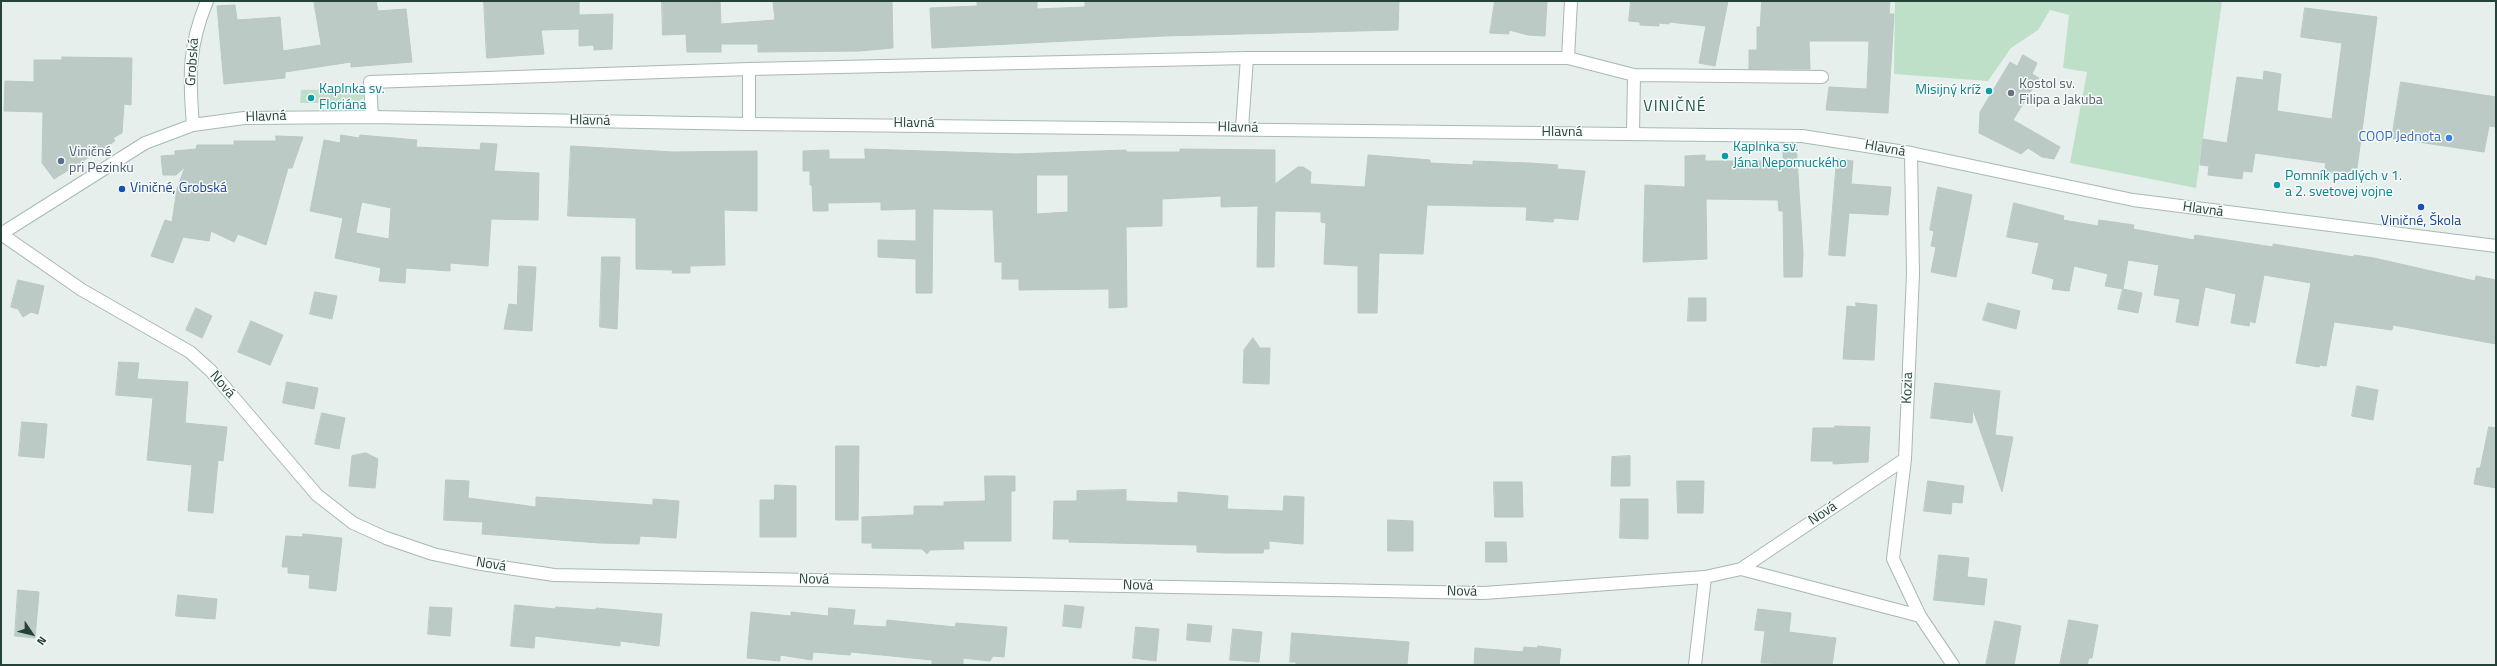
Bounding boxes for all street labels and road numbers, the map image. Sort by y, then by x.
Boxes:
street label: Grobská [183,37,203,87]
street label: Hlavná [245,108,287,126]
street label: Hlavná [569,112,611,130]
street label: Hlavná [894,116,934,132]
street label: Hlavná [1217,119,1259,137]
street label: Hlavná [1542,125,1582,141]
street label: Hlavná [1863,137,1907,161]
street label: Hlavná [2182,199,2224,221]
street label: Nová [206,368,238,402]
street label: Kozia [1899,372,1917,404]
street label: Nová [1806,499,1840,529]
street label: Nová [475,554,507,576]
street label: Nová [799,571,829,589]
street label: Nová [1123,577,1153,595]
street label: Nová [1447,583,1477,601]

